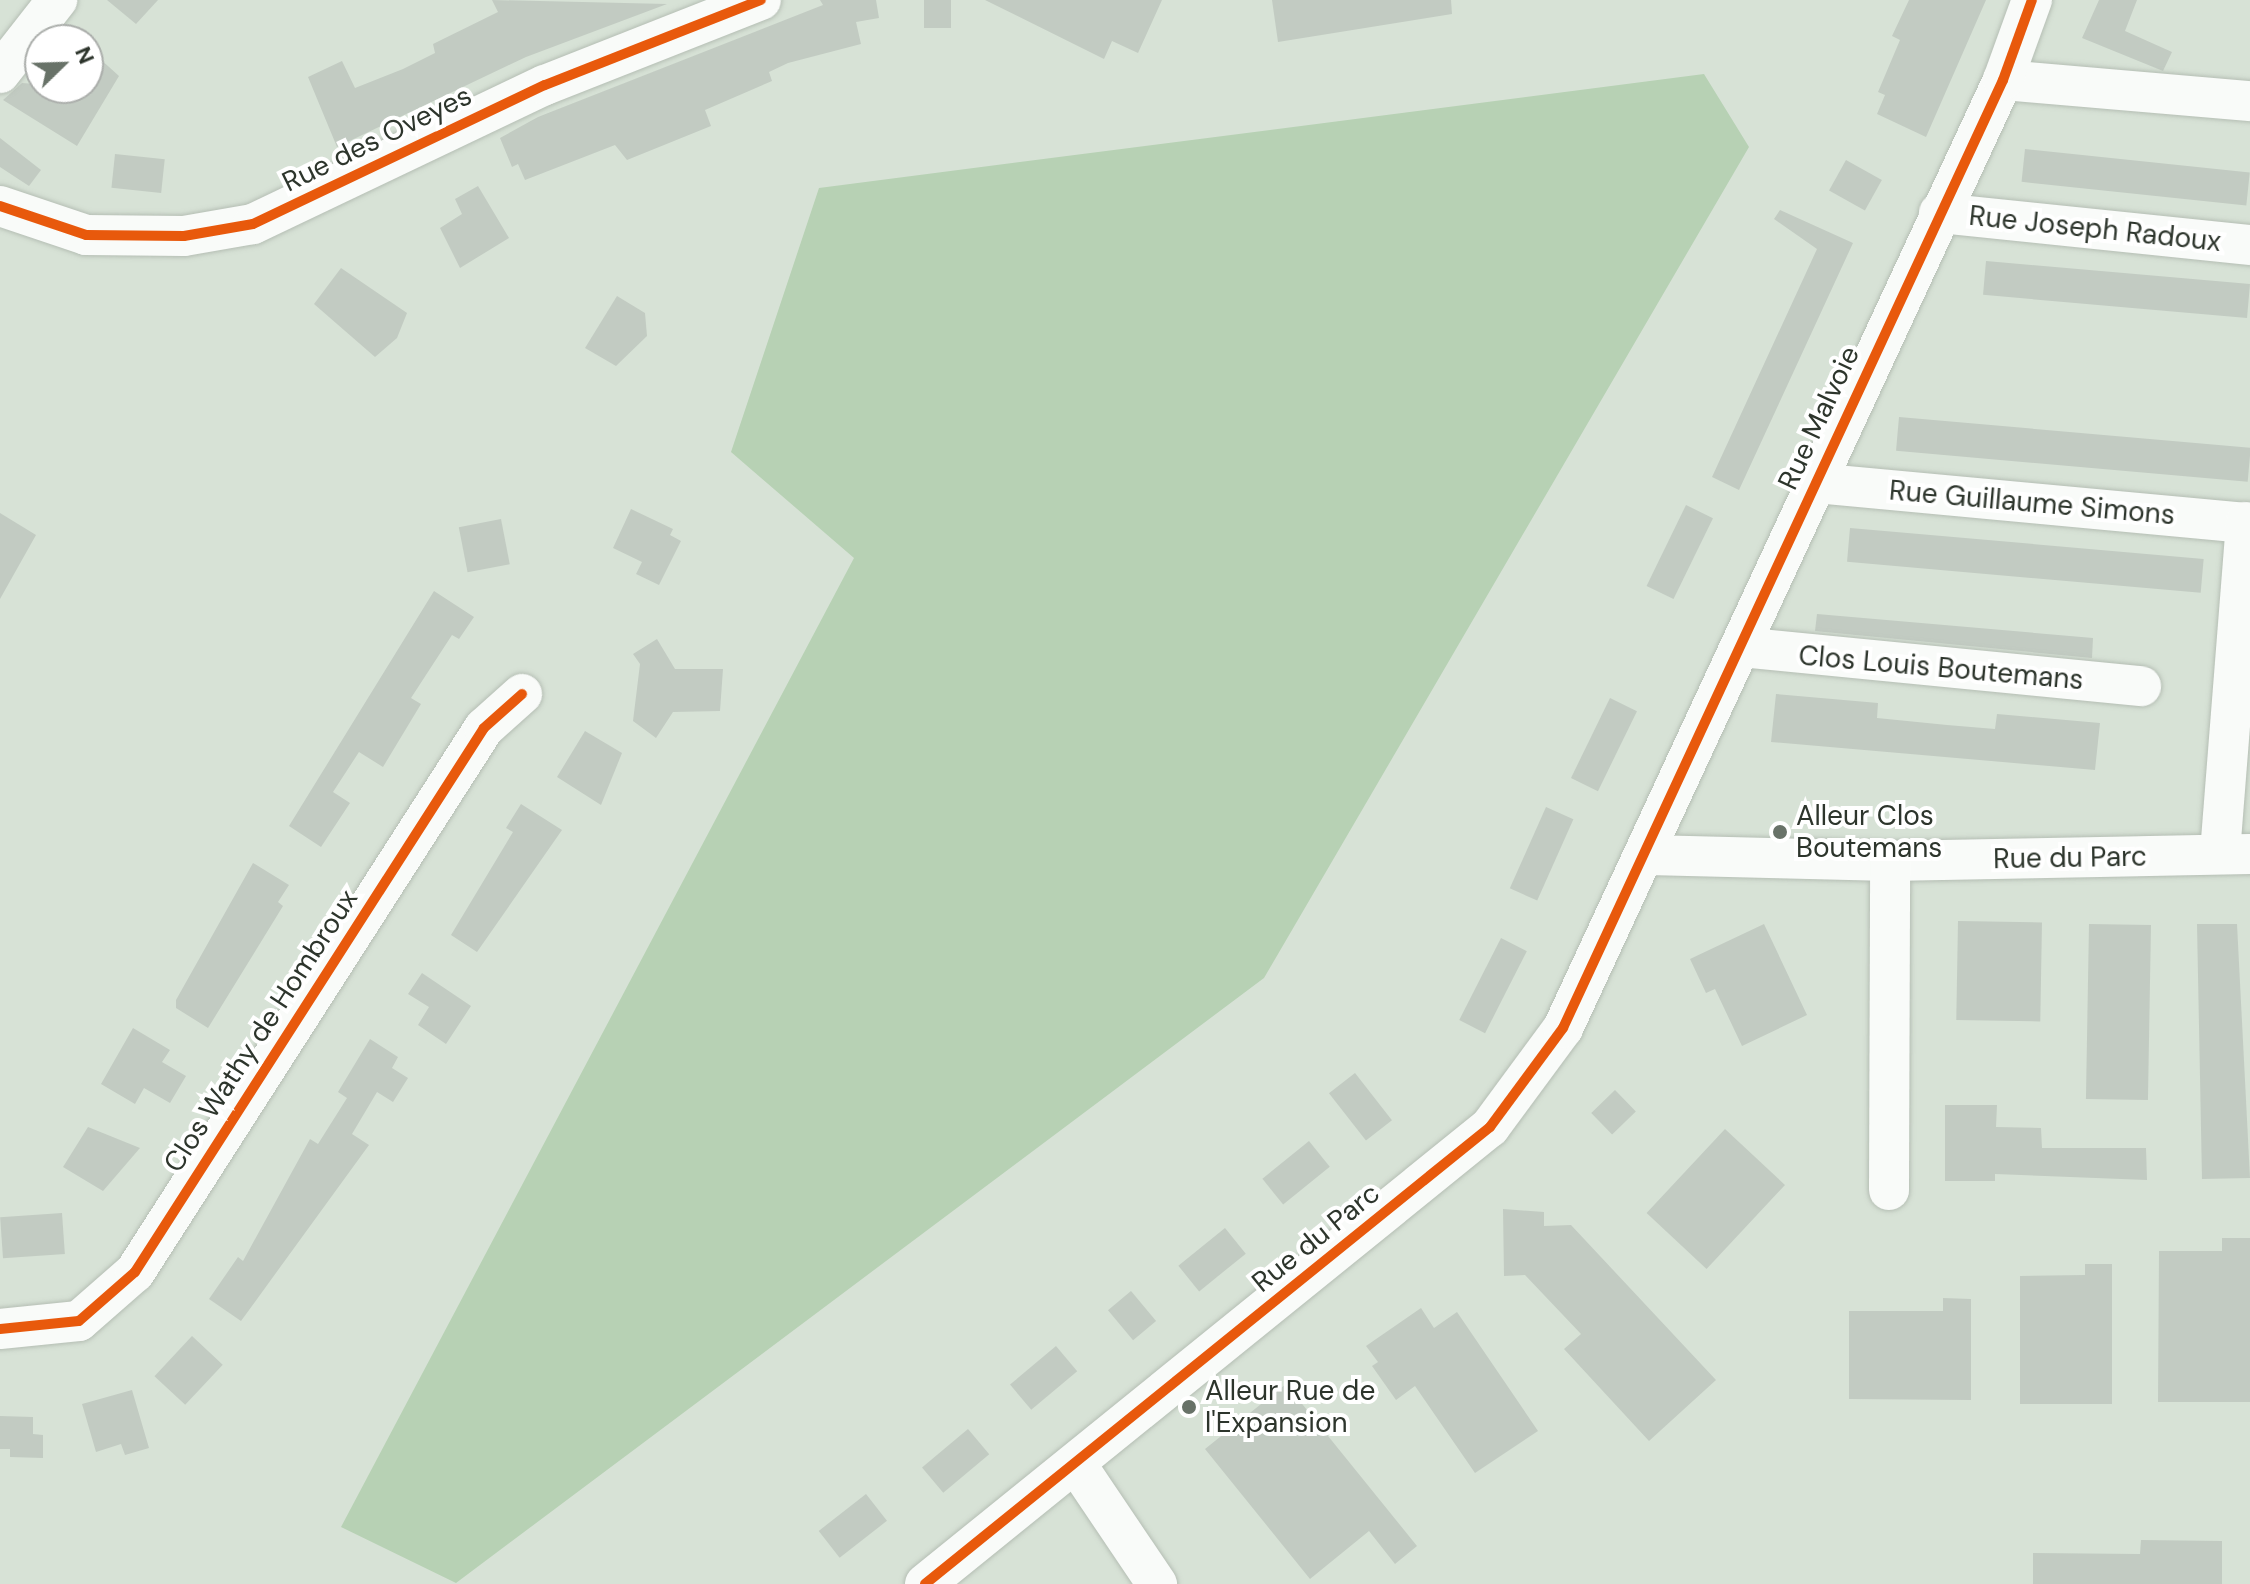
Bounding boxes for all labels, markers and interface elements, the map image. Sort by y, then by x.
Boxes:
north arrow [24,24,104,104]
text: N [68,42,101,68]
street label: Rue des Oveyes [277,79,477,199]
street label: Rue Joseph Radoux [1967,199,2223,259]
street label: Rue Malvoie [1771,341,1867,495]
street label: Rue Guillaume Simons [1888,474,2176,532]
street label: Clos Louis Boutemans [1797,639,2085,697]
place label: Alleur Clos Boutemans [1796,799,1942,865]
marker: Alleur Clos Boutemans [1771,823,1789,841]
street label: Rue du Parc [1993,840,2147,876]
street label: Clos Wathy de Hombroux [157,883,365,1179]
street label: Rue du Parc [1246,1177,1386,1299]
place label: Alleur Rue de l'Expansion [1205,1374,1375,1440]
marker: Alleur Rue de l'Expansion [1180,1398,1198,1416]

